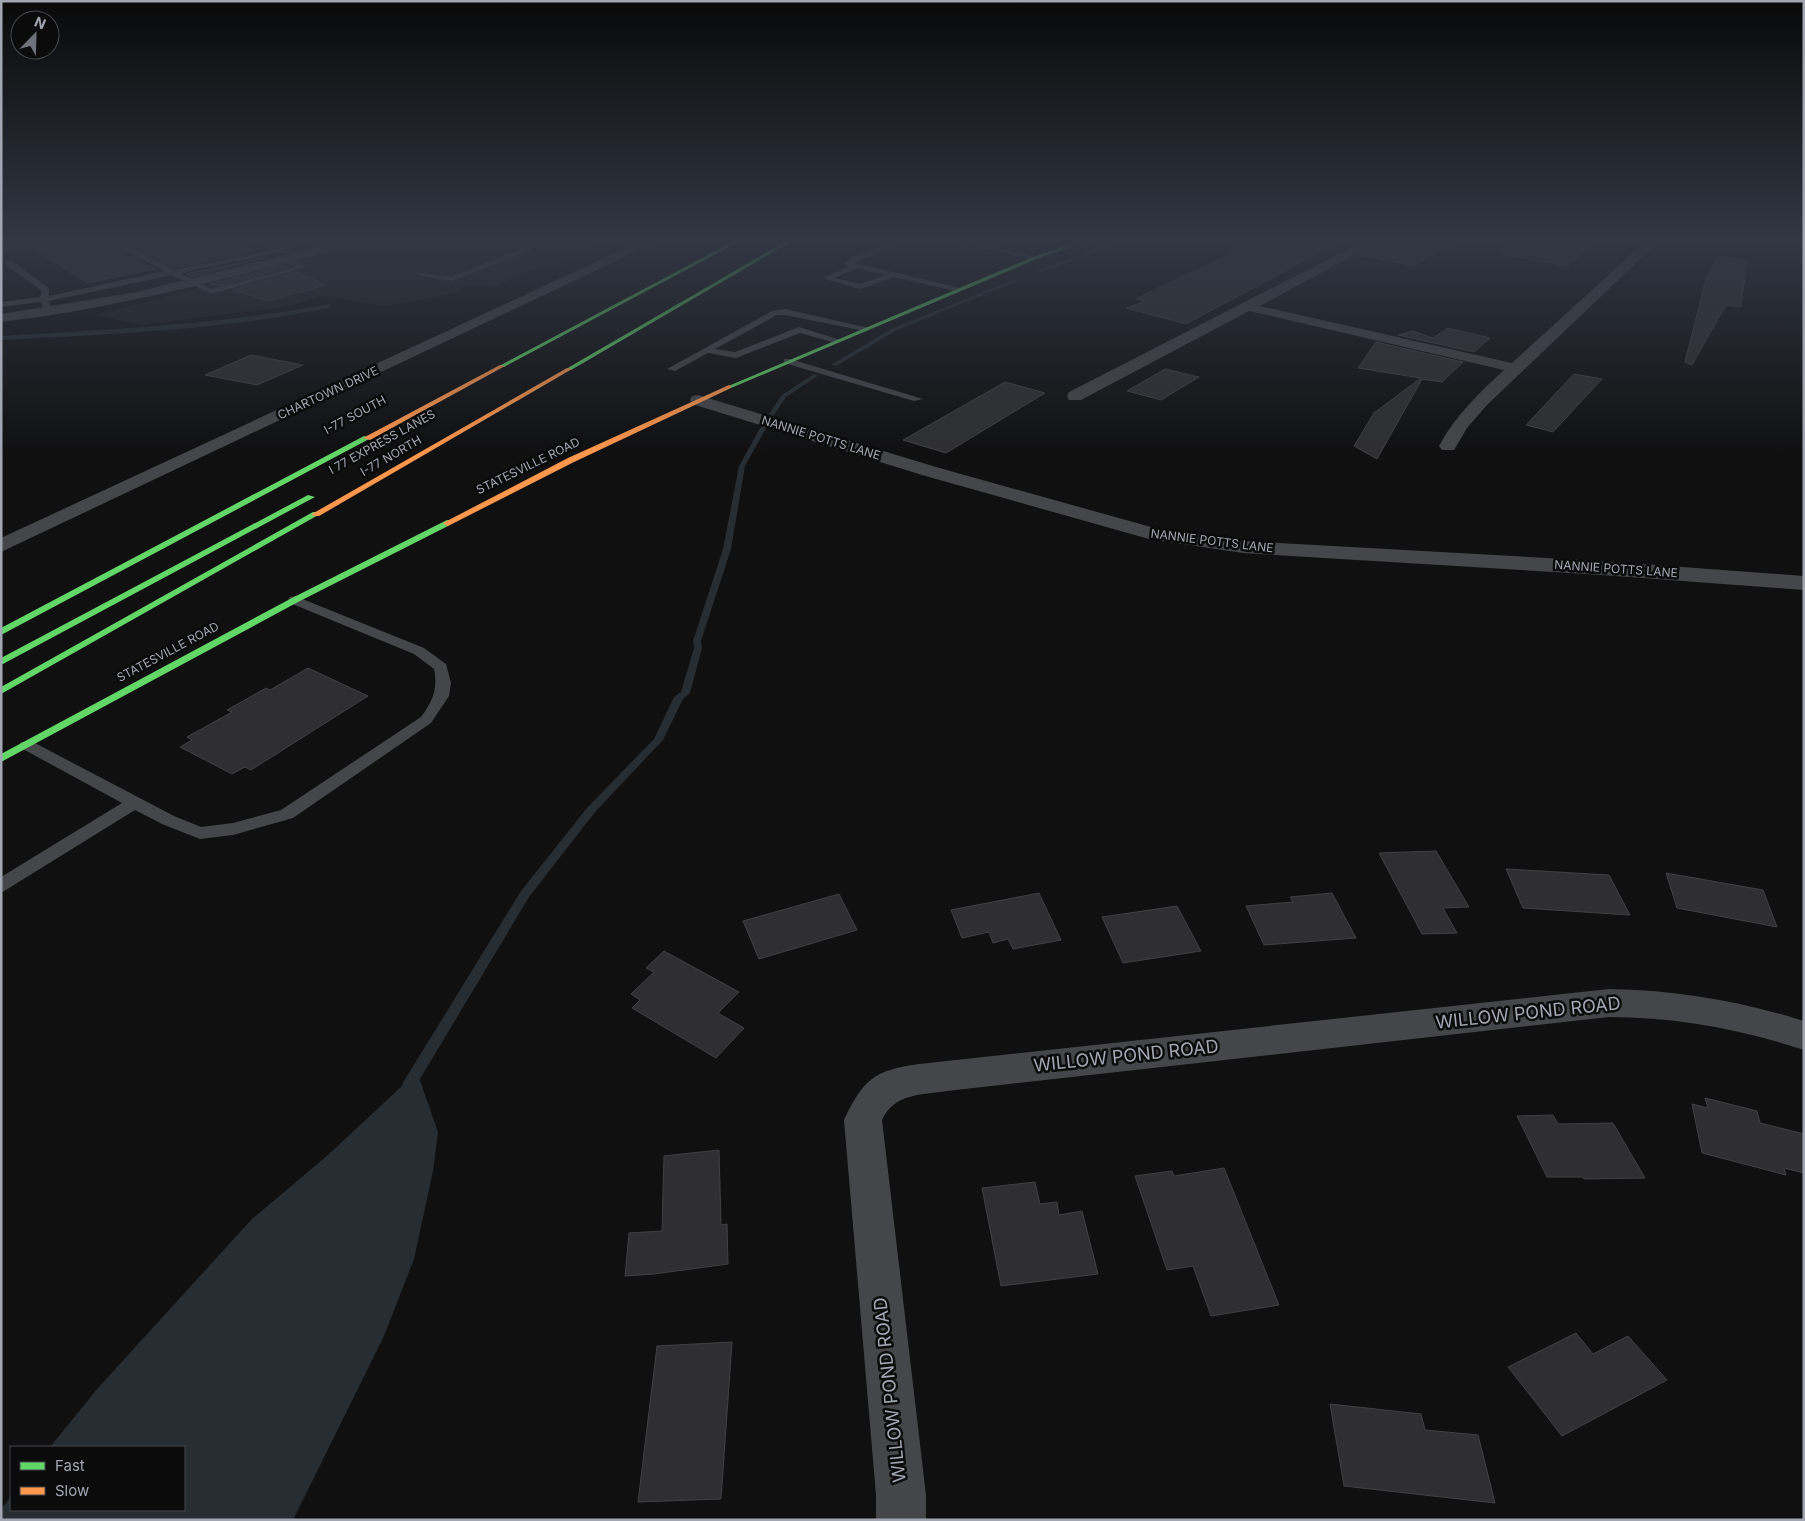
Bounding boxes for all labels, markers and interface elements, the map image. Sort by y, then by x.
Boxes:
north arrow [10,10,60,60]
text: N [32,13,49,32]
street label: CHARTOWN DRIVE [275,363,381,423]
street label: I-77 SOUTH [321,392,388,437]
street label: I 77 EXPRESS LANES [326,406,438,477]
street label: NANNIE POTTS LANE [760,412,882,463]
street label: I-77 NORTH [357,432,424,479]
street label: STATESVILLE ROAD [474,434,582,497]
street label: NANNIE POTTS LANE [1150,526,1274,555]
street label: NANNIE POTTS LANE [1554,557,1678,580]
street label: STATESVILLE ROAD [114,618,221,685]
street label: WILLOW POND ROAD [1434,992,1622,1033]
street label: WILLOW POND ROAD [1032,1035,1220,1076]
street label: WILLOW POND ROAD [869,1296,910,1484]
legend [10,1446,185,1511]
text: Fast [55,1456,85,1475]
text: Slow [55,1481,89,1500]

